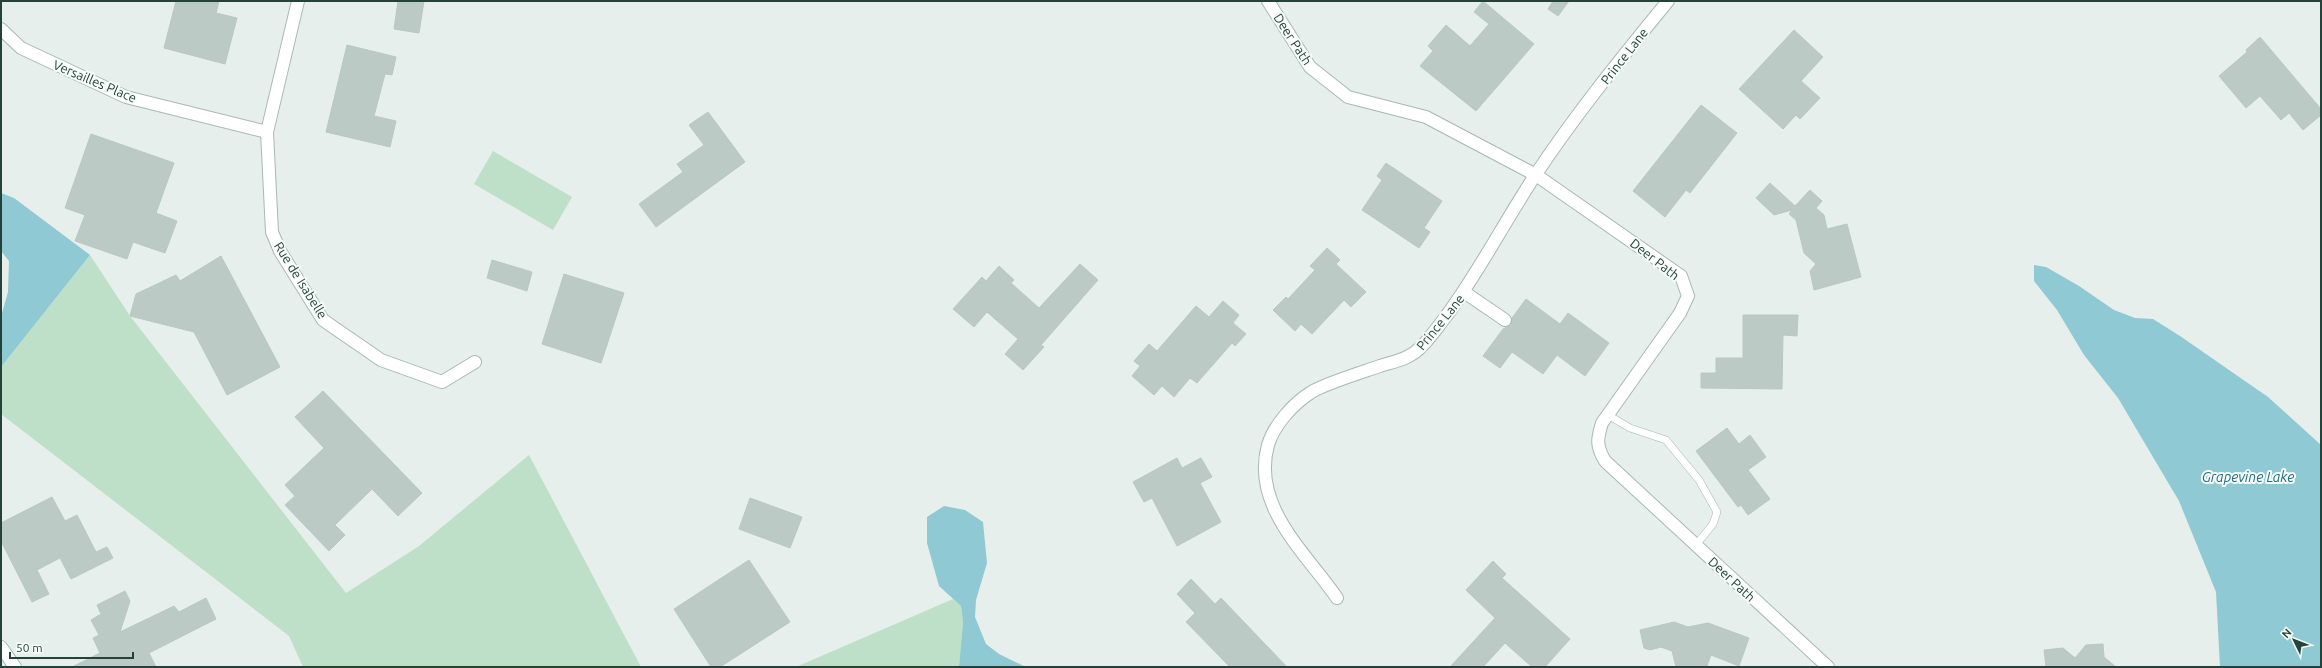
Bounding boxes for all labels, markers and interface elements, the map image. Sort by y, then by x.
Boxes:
street label: Deer Path [1271,11,1315,67]
street label: Prince Lane [1598,25,1650,87]
street label: Versailles Place [51,57,139,105]
street label: Deer Path [1628,236,1682,282]
street label: Rue de Isabelle [272,239,330,321]
street label: Prince Lane [1413,291,1467,353]
water label: Grapevine Lake [2202,469,2294,485]
street label: Deer Path [1706,554,1758,604]
north arrow [2274,620,2314,660]
text: N [2279,626,2294,640]
scale bar [10,634,133,660]
text: 50 m [16,641,43,654]

